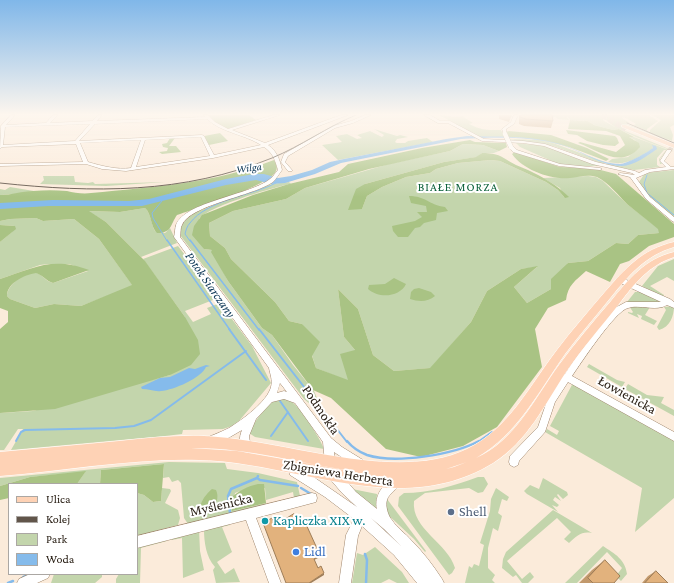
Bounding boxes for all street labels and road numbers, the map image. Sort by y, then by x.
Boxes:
street label: Łowienicka [595,372,659,418]
street label: Podmokła [298,382,344,438]
street label: Zbigniewa Herberta [282,456,394,490]
street label: Myślenicka [188,490,254,520]

